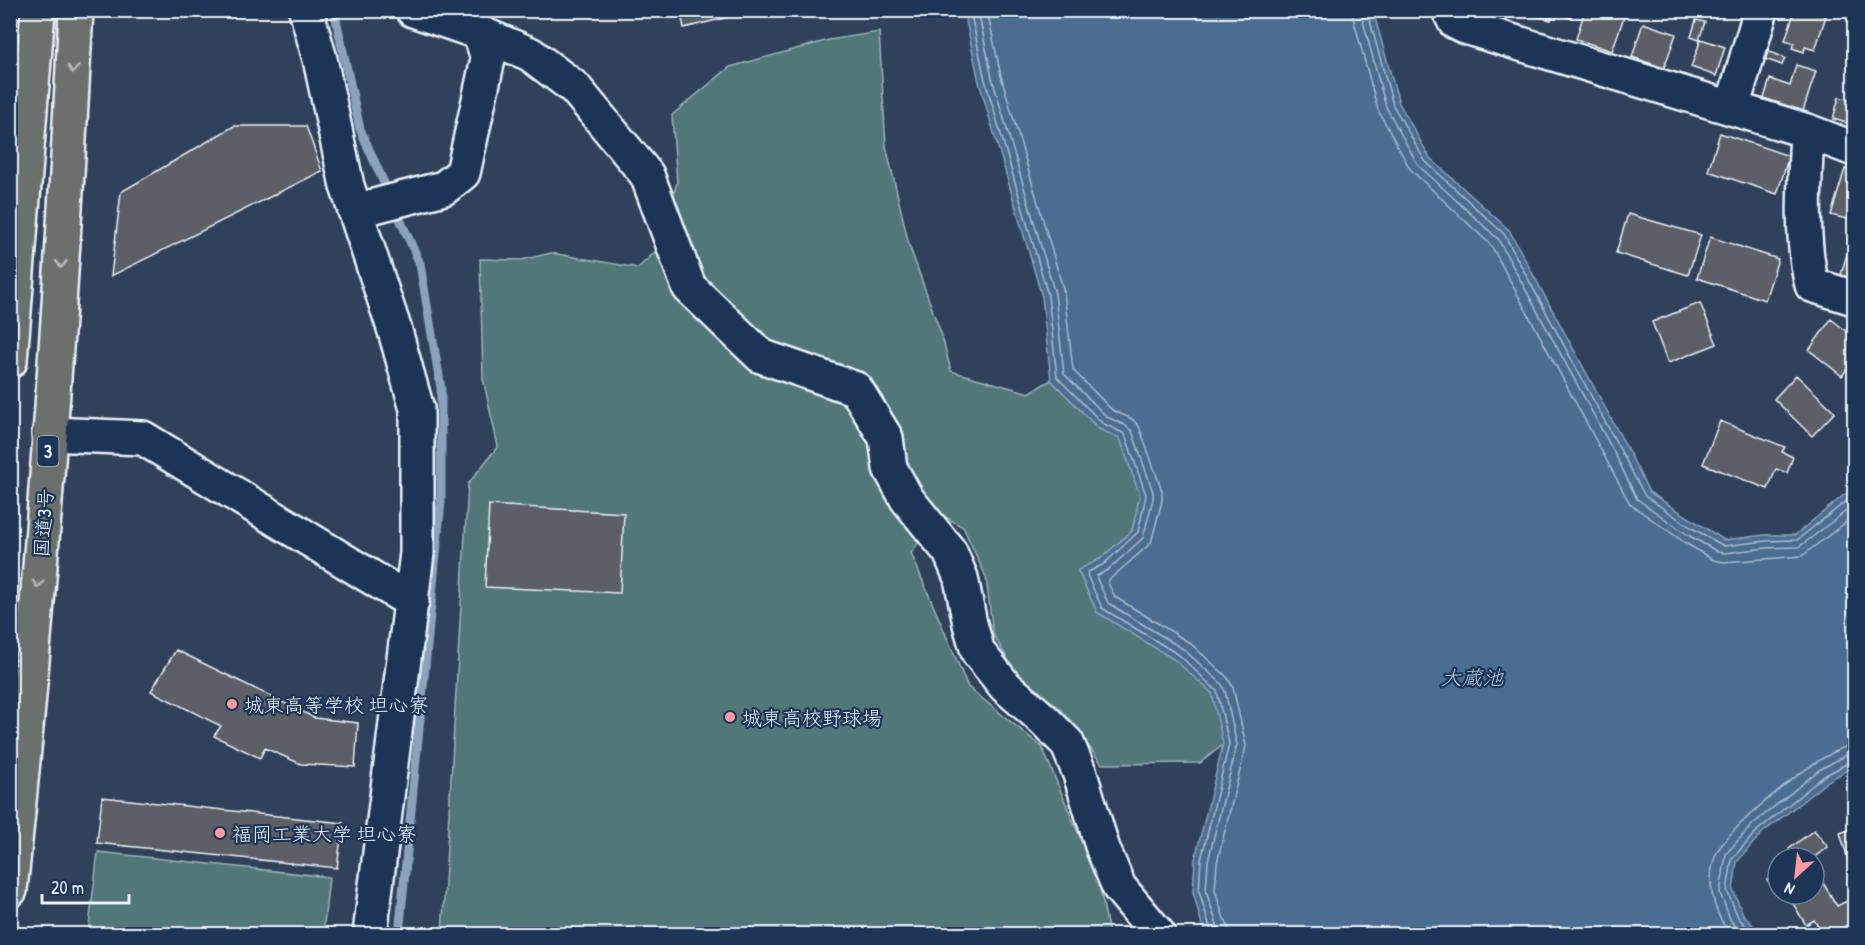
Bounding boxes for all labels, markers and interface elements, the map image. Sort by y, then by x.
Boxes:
one-way arrow [66,64,79,73]
one-way arrow [55,259,68,268]
road number: 3 [38,436,58,466]
street label: 国道3号 [27,488,59,558]
one-way arrow [32,579,45,588]
water label: 大蔵池 [1441,663,1504,692]
place label: 城東高等学校 坦心寮 [244,691,429,718]
marker: 城東高等学校 坦心寮 [225,697,239,711]
place label: 城東高校野球場 [742,704,882,731]
marker: 城東高校野球場 [723,710,737,724]
place label: 福岡工業大学 坦心寮 [232,820,417,847]
marker: 福岡工業大学 坦心寮 [213,826,227,840]
north arrow [1766,846,1826,906]
scale bar [42,867,129,905]
text: 20 m [51,875,84,900]
text: N [1780,877,1798,901]

